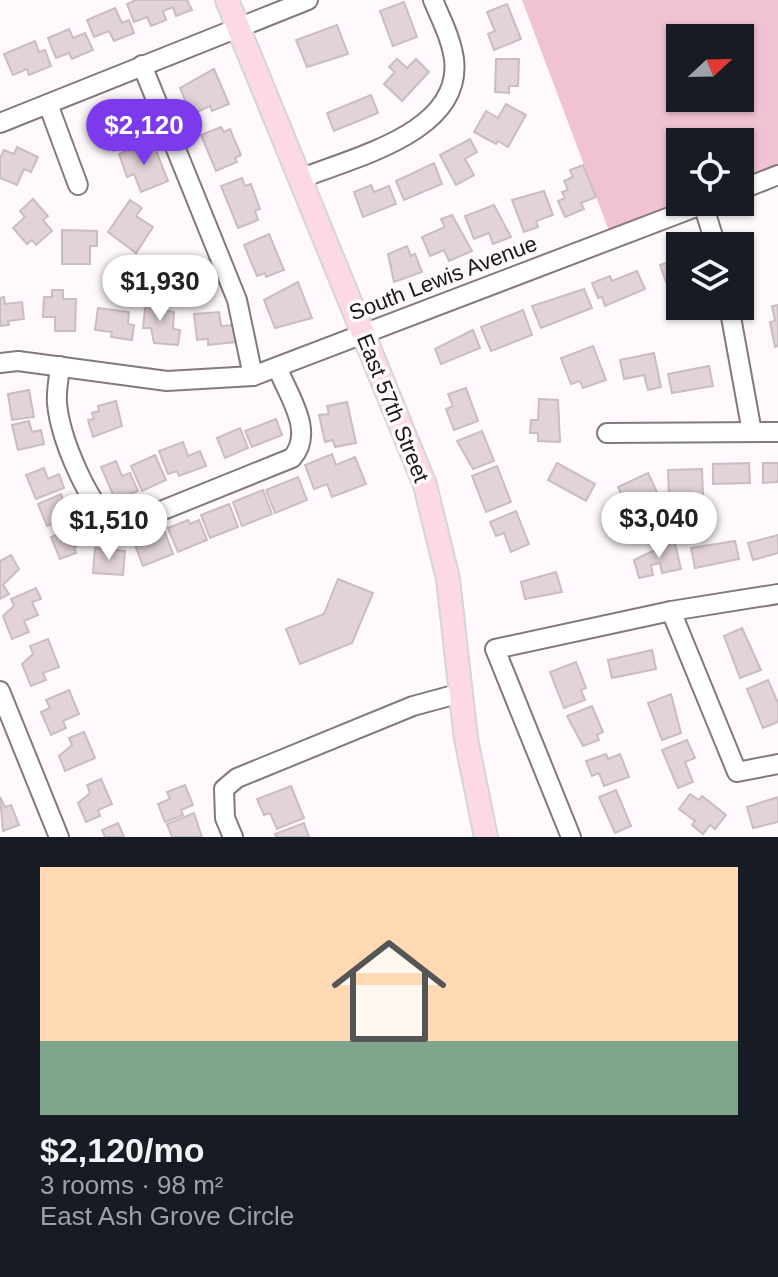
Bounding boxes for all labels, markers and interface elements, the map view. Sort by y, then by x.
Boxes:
north arrow [666,24,754,112]
map controls [666,24,754,320]
pin: $2,120 [79,99,209,167]
text: $2,120 [104,110,184,140]
button: locate [666,128,754,216]
street label: South Lewis Avenue [346,231,540,325]
button: layers [666,232,754,320]
pin: $1,930 [95,255,225,323]
text: $1,930 [120,266,200,296]
street label: East 57th Street [352,330,434,486]
pin: $3,040 [594,492,724,560]
pin: $1,510 [44,494,174,562]
text: $3,040 [619,503,699,533]
text: $1,510 [69,505,149,535]
icon: home [317,919,461,1063]
text: $2,120/mo [40,1131,204,1169]
text: 3 rooms · 98 m² [40,1170,224,1200]
text: East Ash Grove Circle [40,1201,294,1231]

